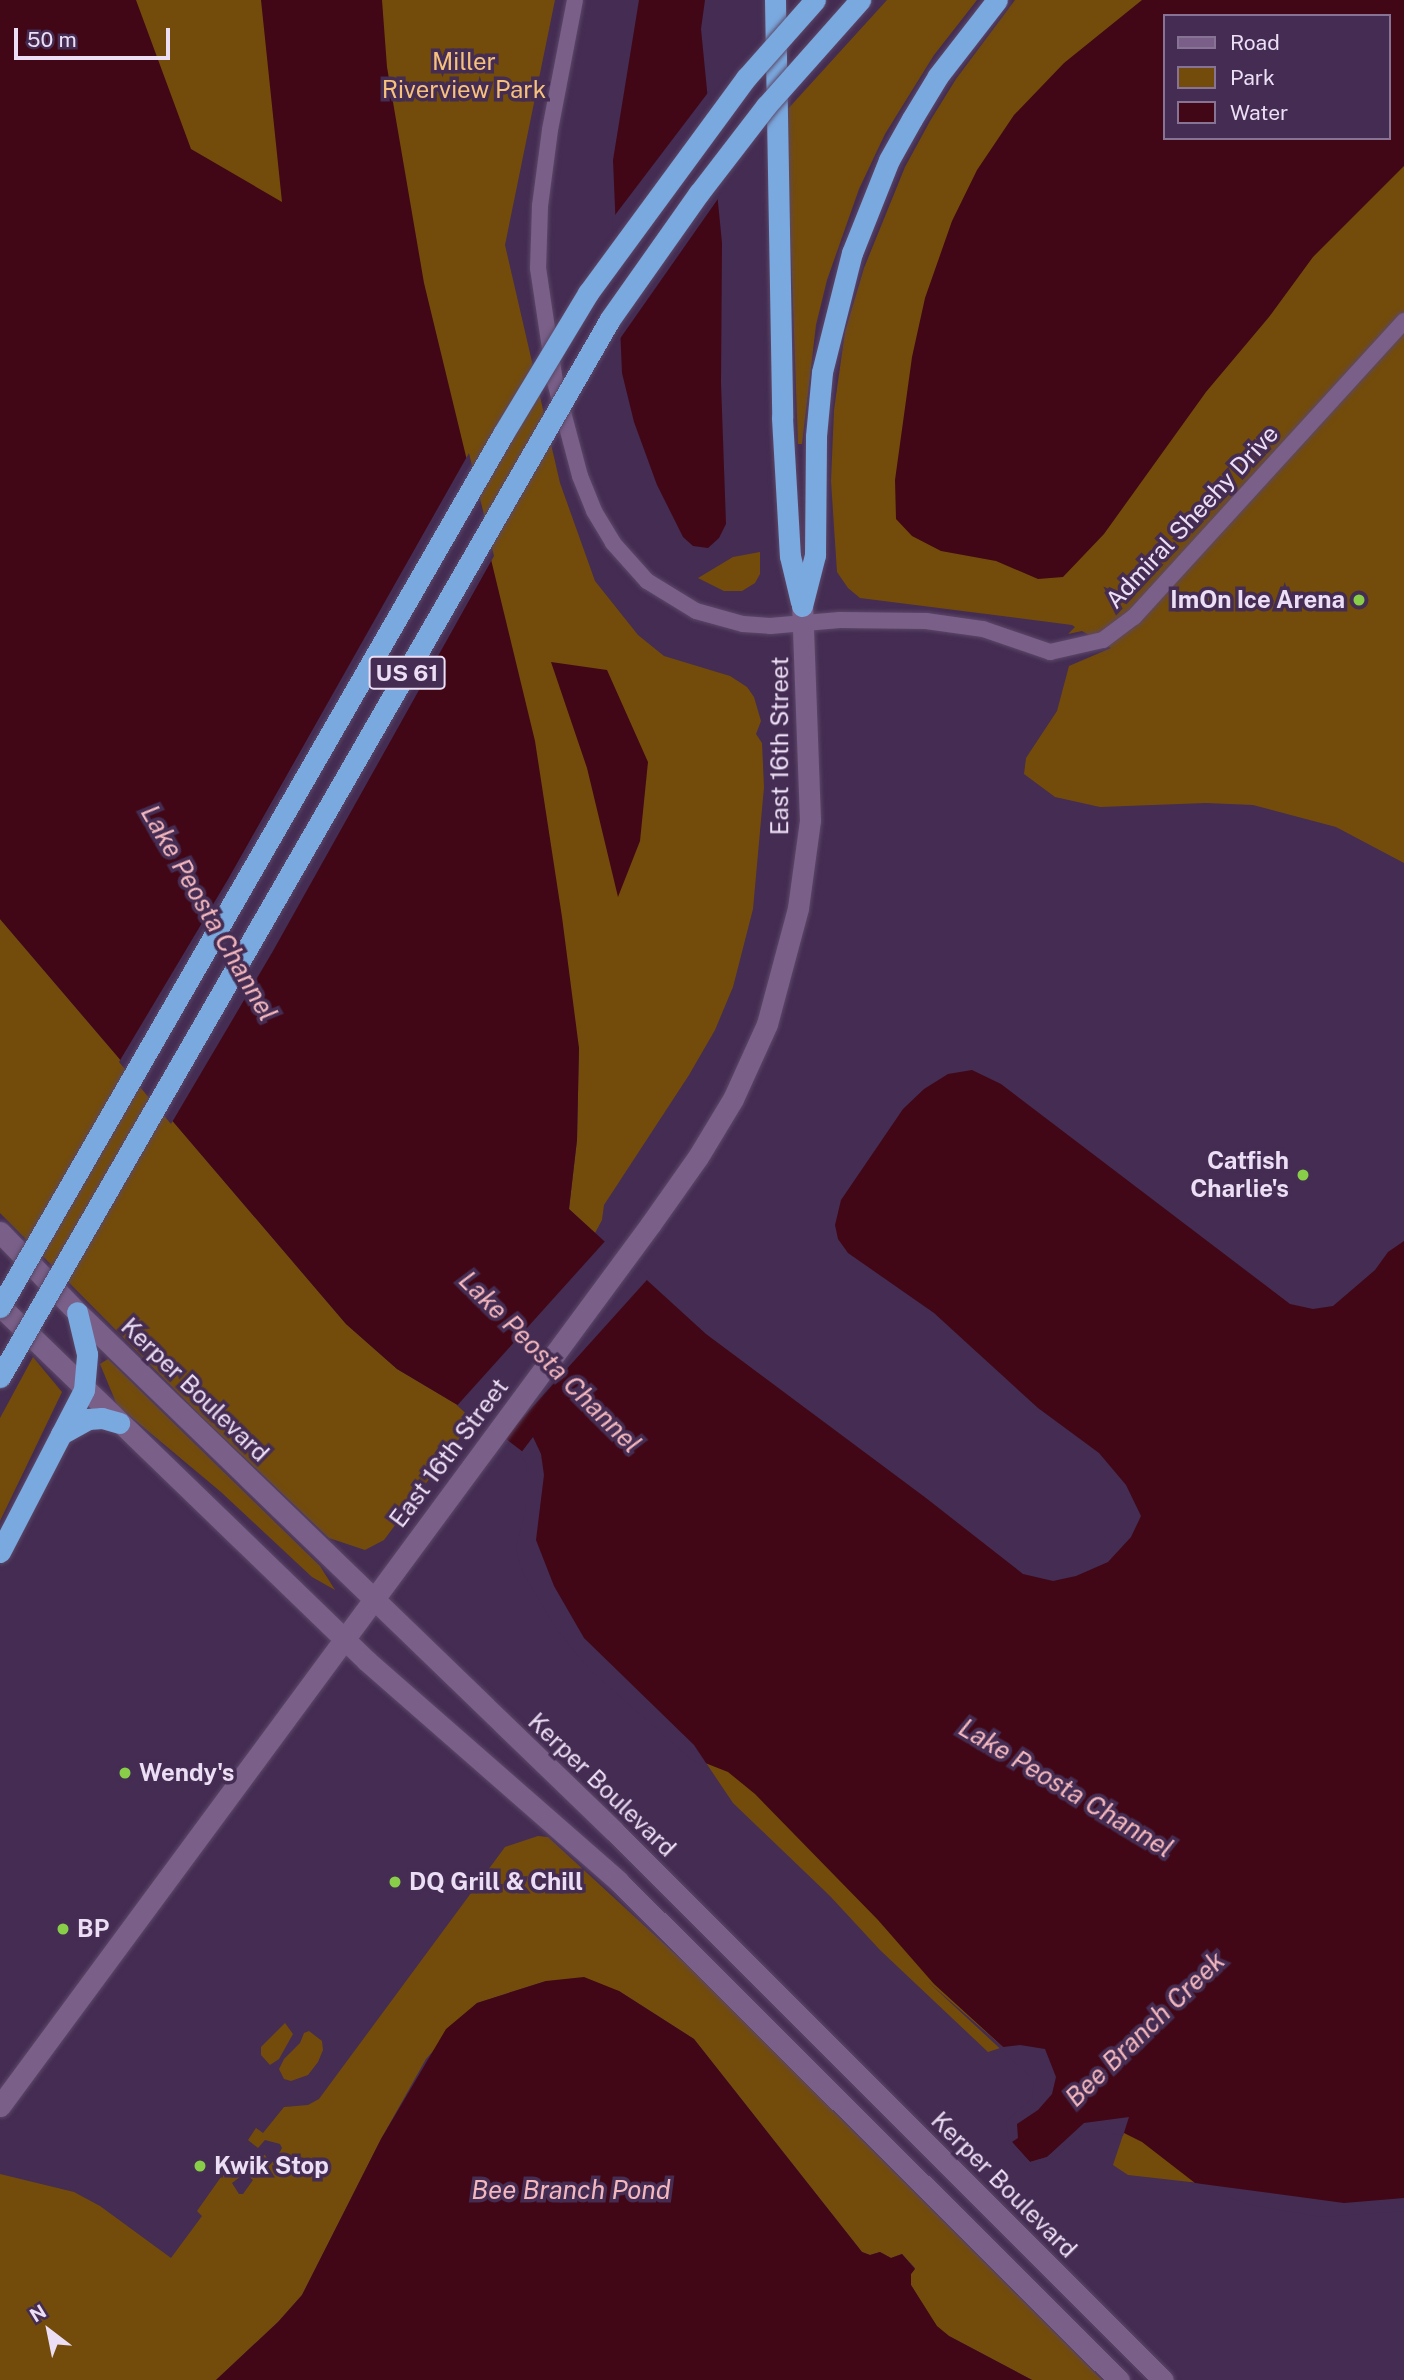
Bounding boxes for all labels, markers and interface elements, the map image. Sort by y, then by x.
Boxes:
scale bar [18,14,173,58]
legend [1162,14,1390,140]
text: 50 m [27,27,77,52]
text: Road [1230,30,1280,55]
park label: Miller Riverview Park [382,48,546,104]
text: Park [1230,65,1275,90]
text: Water [1230,100,1288,125]
street label: Admiral Sheehy Drive [1100,419,1284,615]
place label: ImOn Ice Arena [1170,586,1345,614]
marker: ImOn Ice Arena [1351,592,1367,608]
road number: US 61 [368,653,446,692]
street label: East 16th Street [766,657,794,835]
water label: Lake Peosta Channel [134,799,284,1027]
place label: Catfish Charlie's [1190,1147,1289,1203]
marker: Catfish Charlie's [1295,1167,1311,1183]
water label: Lake Peosta Channel [453,1265,647,1459]
street label: Kerper Boulevard [115,1312,275,1468]
street label: East 16th Street [384,1373,514,1533]
street label: Kerper Boulevard [522,1707,682,1863]
water label: Lake Peosta Channel [953,1712,1179,1864]
place label: Wendy's [139,1759,235,1787]
marker: Wendy's [117,1765,133,1781]
place label: DQ Grill & Chill [409,1868,583,1896]
marker: DQ Grill & Chill [387,1874,403,1890]
place label: BP [77,1915,109,1943]
marker: BP [55,1921,71,1937]
water label: Bee Branch Creek [1059,1945,1231,2113]
street label: Kerper Boulevard [925,2106,1083,2264]
place label: Kwik Stop [214,2152,329,2180]
marker: Kwik Stop [192,2158,208,2174]
water label: Bee Branch Pond [471,2174,671,2206]
north arrow [14,2296,84,2366]
text: N [26,2300,50,2326]

